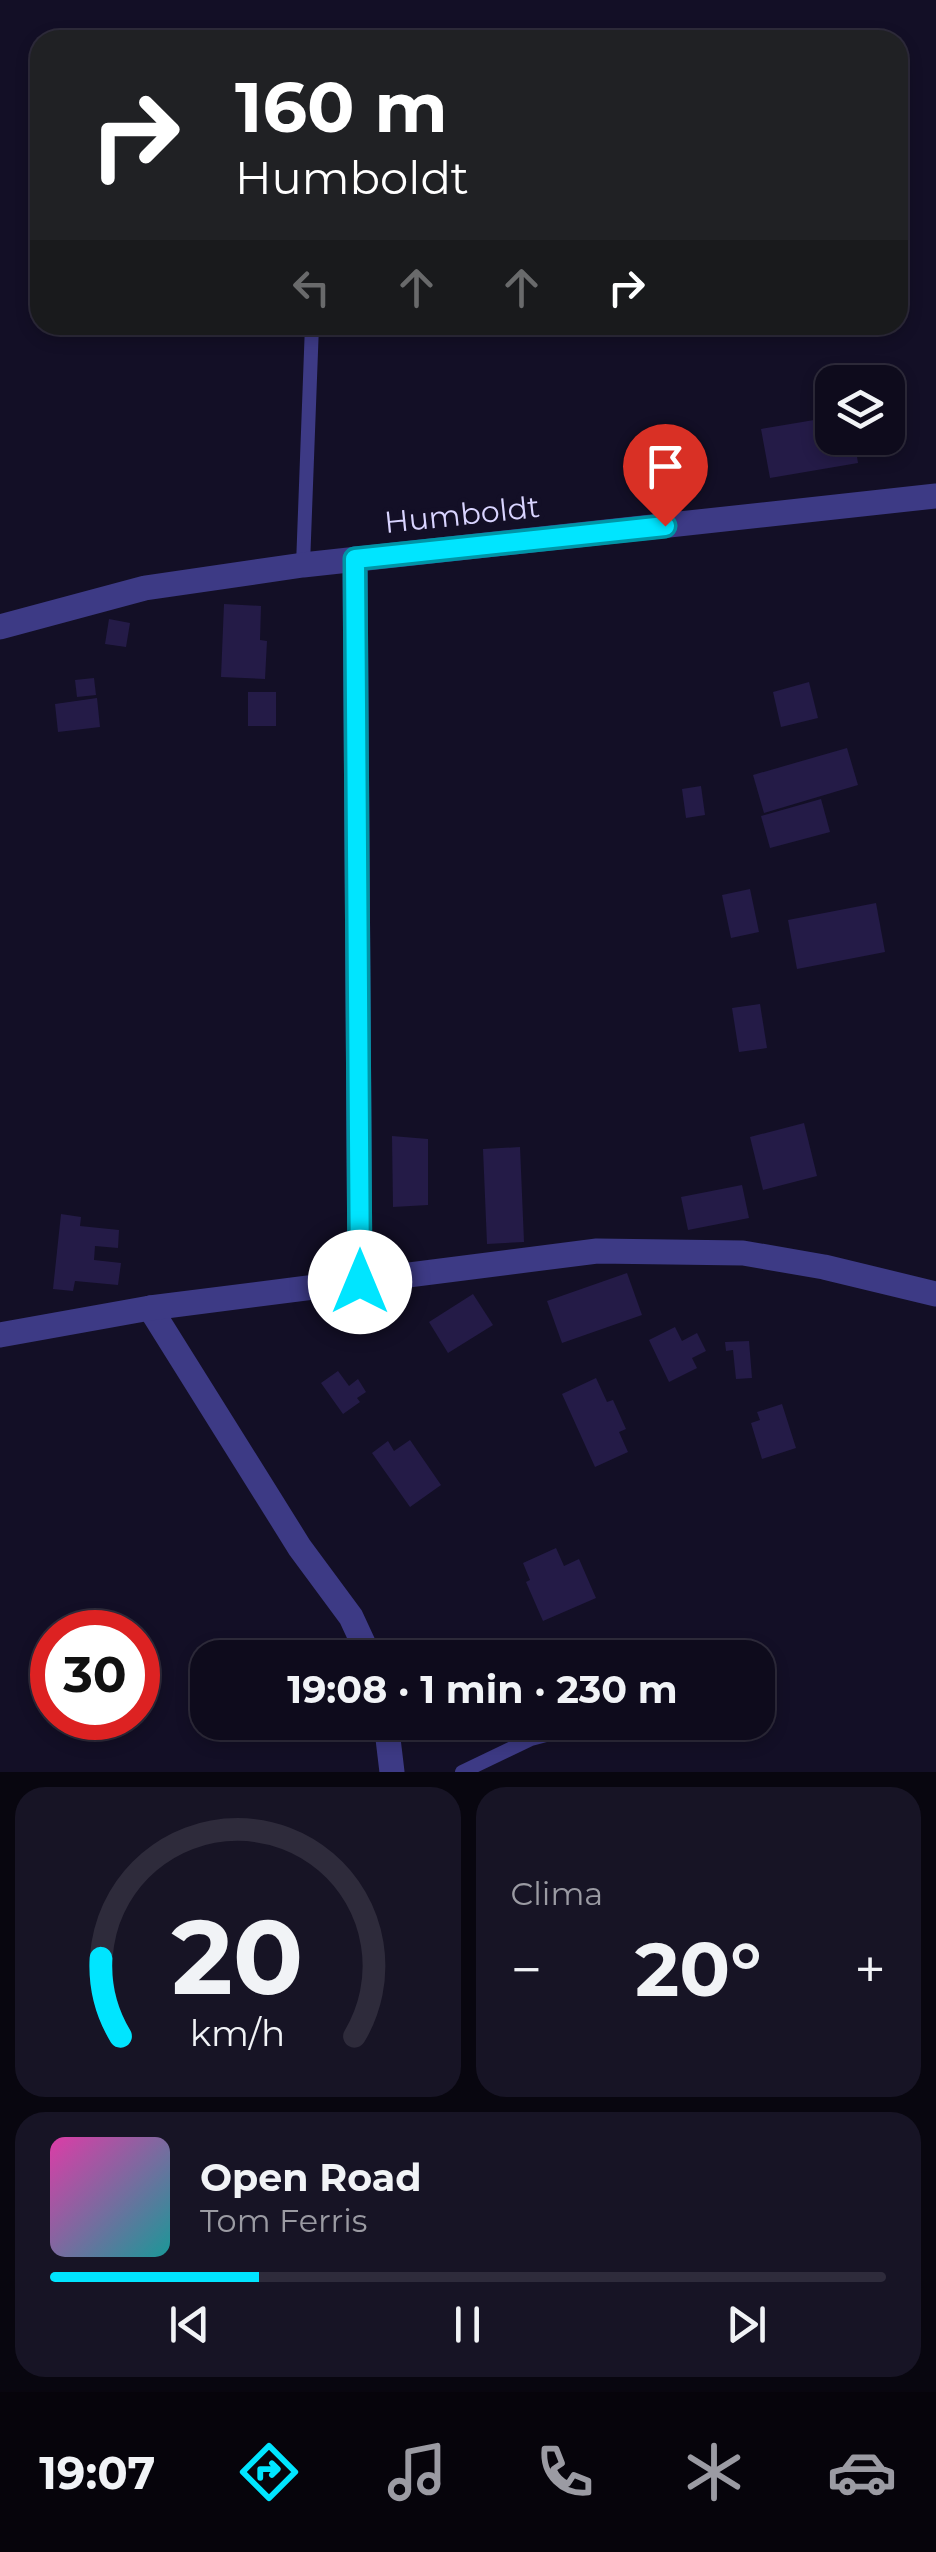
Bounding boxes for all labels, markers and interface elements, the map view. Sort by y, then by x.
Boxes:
text: 160 m [235,64,448,150]
icon: right [70,70,200,200]
text: Humboldt [235,150,469,205]
icon: left [284,260,339,315]
icon: ahead [389,260,444,315]
icon: ahead [494,260,549,315]
icon: right [599,260,654,315]
map controls [815,365,905,455]
button: layers [815,365,905,455]
pin [623,424,708,527]
icon: arrive [638,439,693,494]
street label: Humboldt [383,488,541,541]
position arrow [308,1230,412,1334]
speed limit sign: 30 [30,1610,160,1740]
text: 19:08 · 1 min · 230 m [287,1666,678,1713]
text: Clima [511,1874,603,1913]
text: 20 [172,1893,304,2020]
text: 20° [635,1923,762,2015]
text: − [511,1936,542,2003]
text: + [854,1936,886,2003]
text: km/h [190,2011,285,2055]
text: Open Road [200,2154,422,2201]
text: Tom Ferris [200,2201,367,2240]
icon: previous [162,2297,217,2352]
icon: pause [440,2297,495,2352]
icon: next [719,2297,774,2352]
icon: directions [234,2437,304,2507]
icon: music [382,2437,452,2507]
icon: phone [530,2437,600,2507]
icon: climate [679,2437,749,2507]
icon: car [827,2437,897,2507]
text: 19:07 [39,2445,156,2500]

